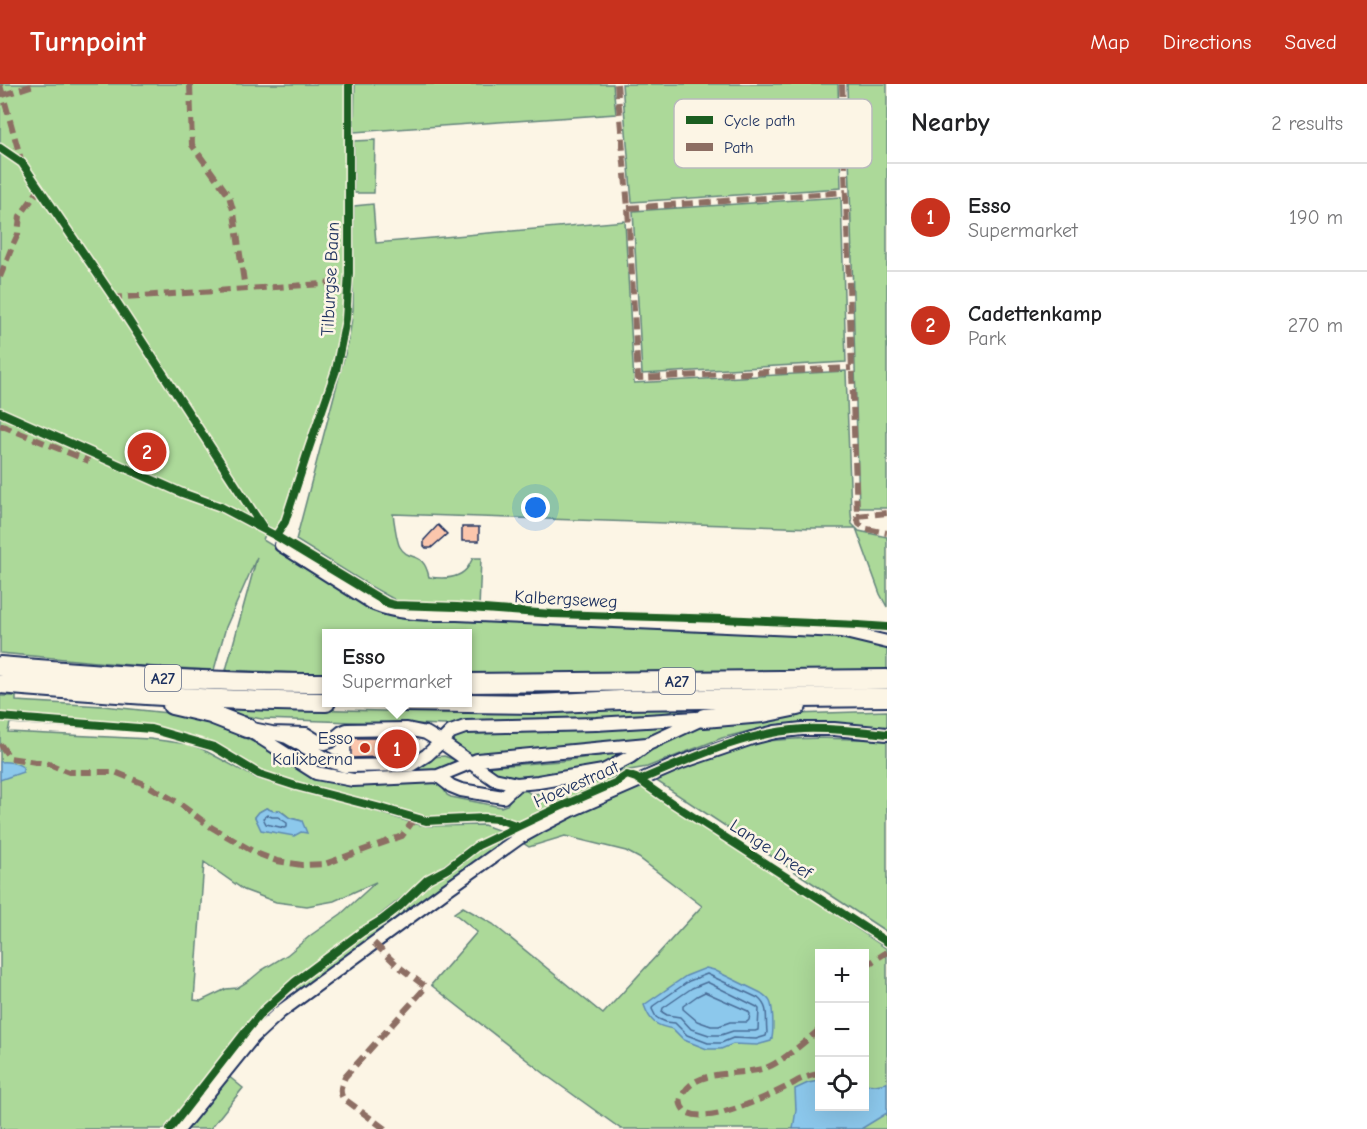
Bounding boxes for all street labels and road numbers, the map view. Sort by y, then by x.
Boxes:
street label: Tilburgse Baan [317,221,344,337]
street label: Kalbergseweg [514,586,618,613]
road number: A27 [145,665,181,691]
road number: A27 [659,668,695,694]
street label: Hoevestraat [530,756,623,813]
street label: Lange Dreef [726,815,817,884]

